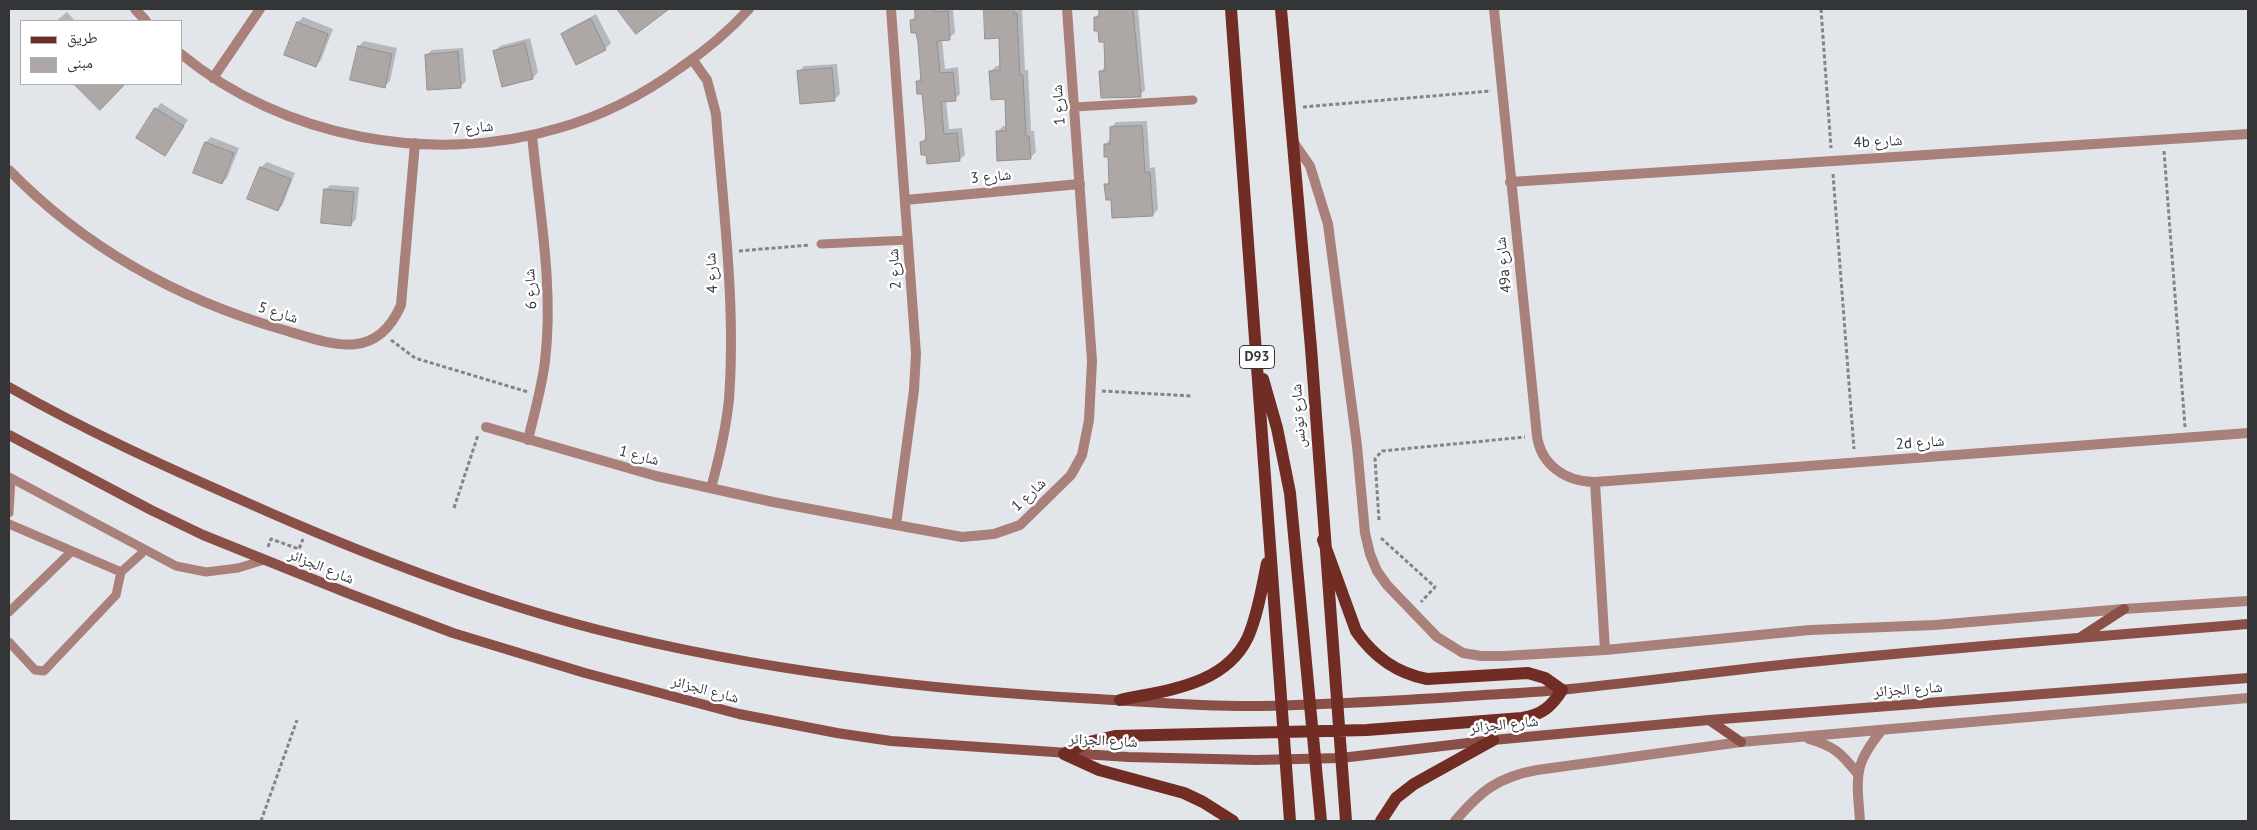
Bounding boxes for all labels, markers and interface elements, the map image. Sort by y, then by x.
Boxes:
legend [20,20,182,85]
text: طريق [67,28,98,47]
text: مبنى [67,53,93,72]
street label: شارع 1 [1049,84,1069,126]
street label: شارع 7 [452,118,494,138]
street label: 4b شارع [1853,132,1903,152]
street label: شارع 3 [970,166,1012,188]
street label: 49a شارع [1492,236,1516,294]
street label: شارع 2 [885,248,905,290]
street label: شارع 4 [702,252,722,294]
street label: شارع 6 [521,268,541,310]
street label: شارع 5 [256,298,300,328]
road number: D93 [1240,346,1274,368]
street label: شارع تونس [1288,383,1310,449]
street label: 2d شارع [1895,432,1945,454]
street label: شارع 1 [617,442,661,470]
street label: شارع 1 [1008,475,1050,515]
street label: شارع الجزائر [286,546,356,588]
street label: شارع الجزائر [669,672,741,708]
street label: شارع الجزائر [1873,679,1943,701]
street label: شارع الجزائر [1469,712,1539,738]
street label: شارع الجزائر [1068,730,1138,752]

